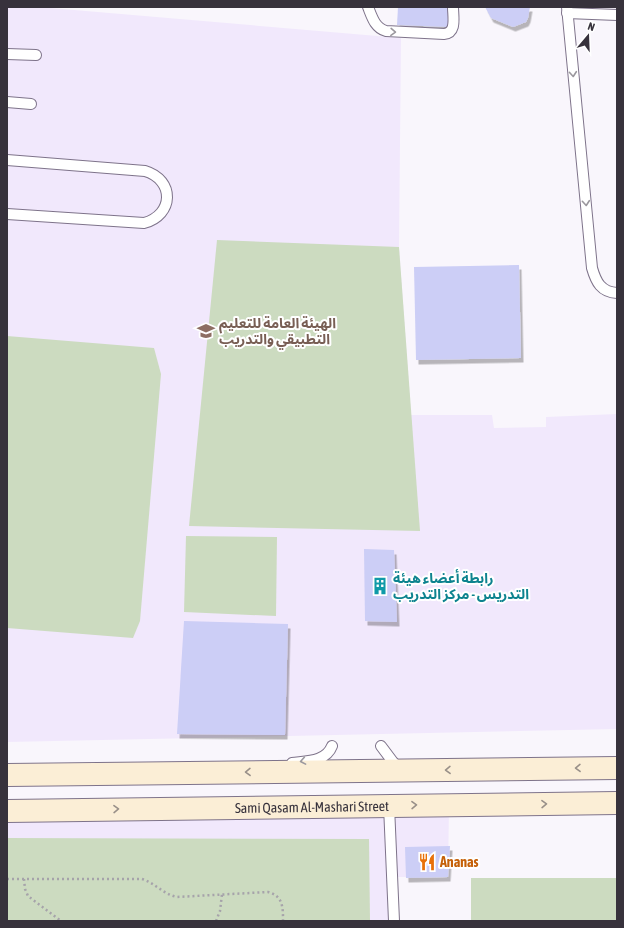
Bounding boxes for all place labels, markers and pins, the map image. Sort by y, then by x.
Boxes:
place label: الهيئة العامة للتعليم التطبيقي والتدريب [219,315,336,350]
school or university icon: الهيئة العامة للتعليم التطبيقي والتدريب [196,321,216,341]
place label: رابطة أعضاء هيئة التدريس - مركز التدريب [393,569,529,603]
building icon: رابطة أعضاء هيئة التدريس - مركز التدريب [370,576,390,596]
restaurant icon: Ananas [417,852,437,872]
place label: Ananas [439,854,478,870]

